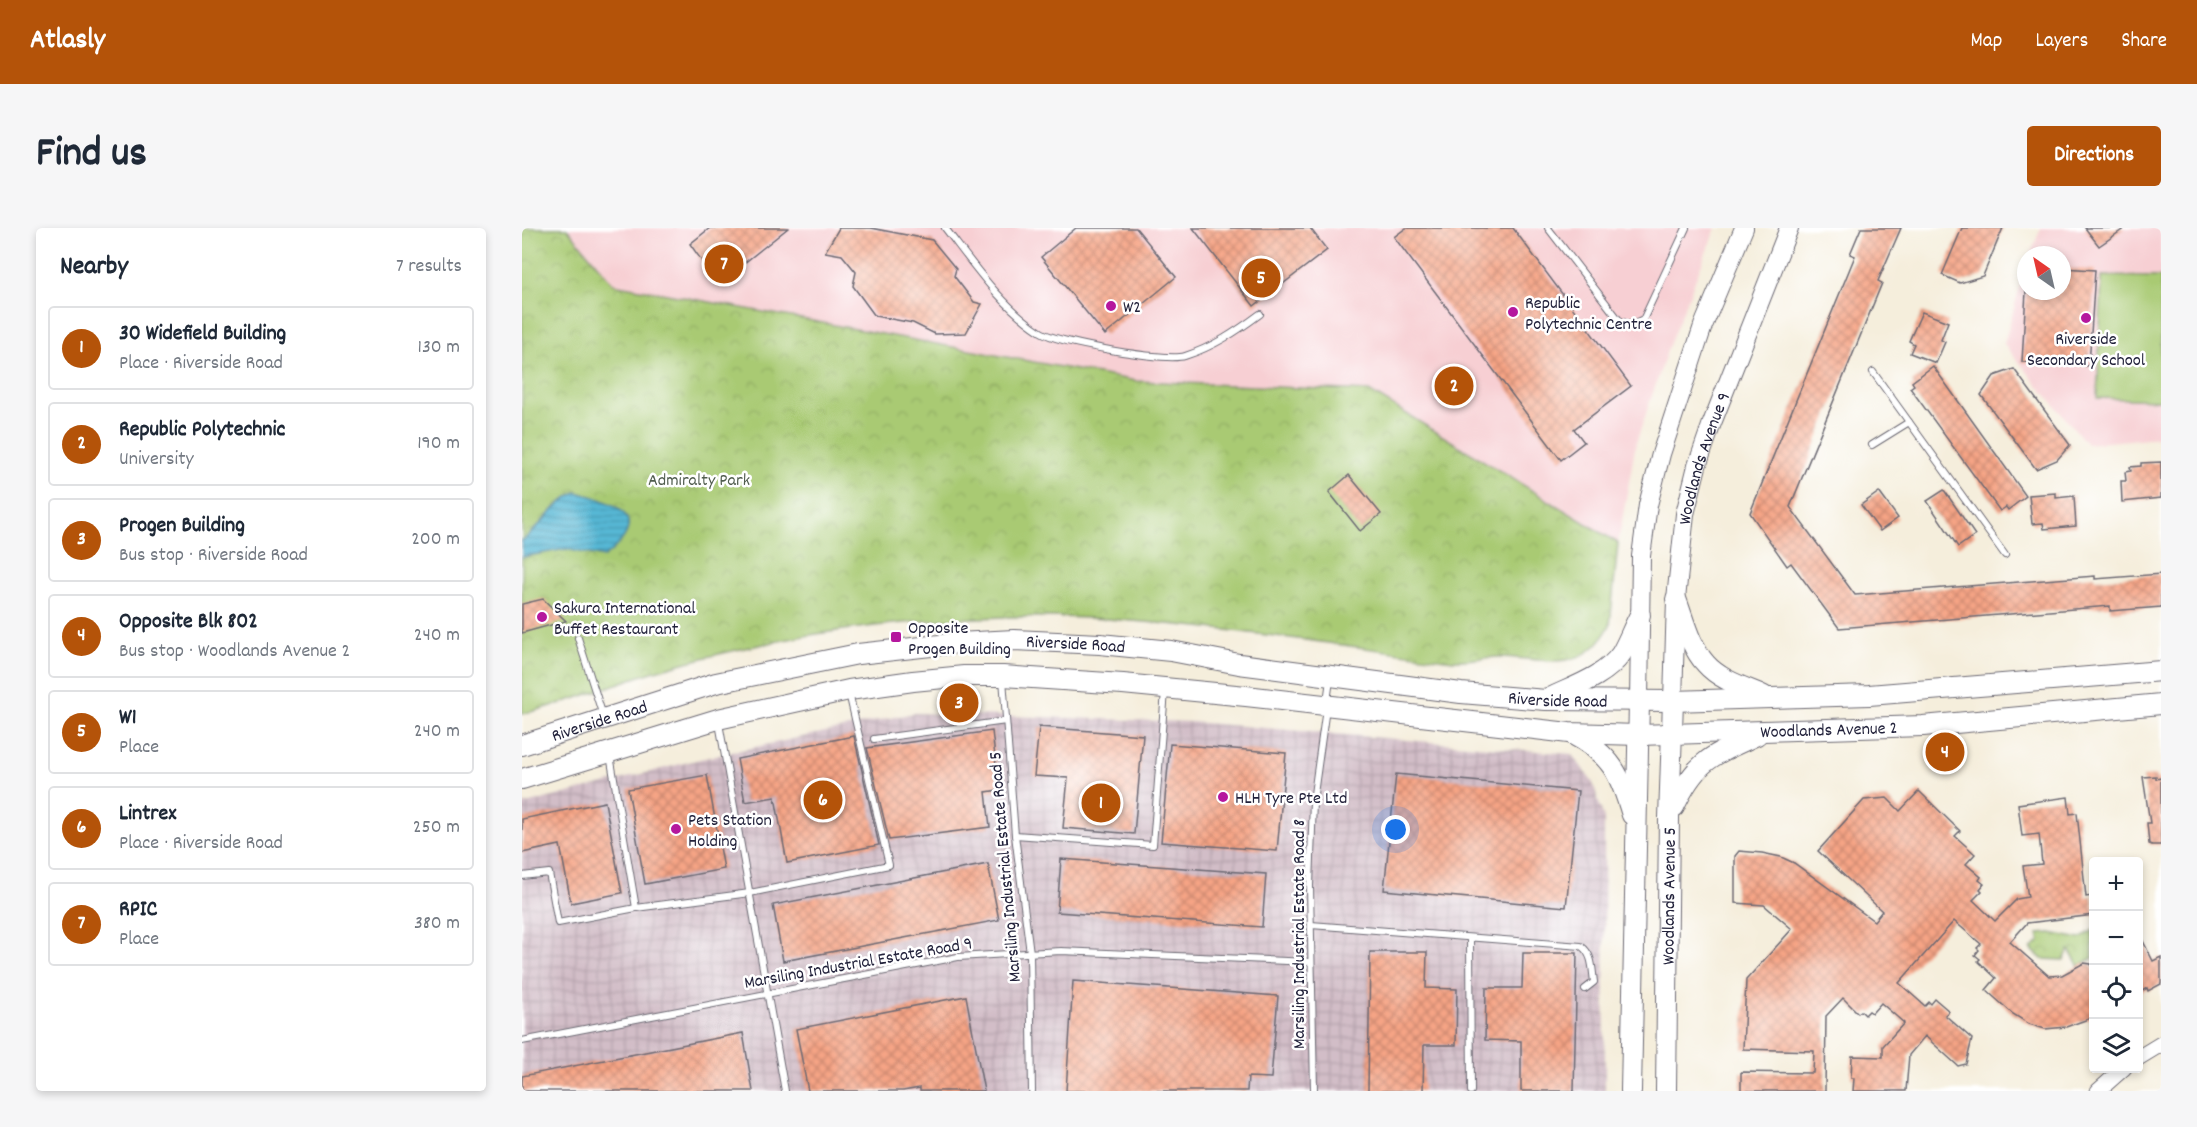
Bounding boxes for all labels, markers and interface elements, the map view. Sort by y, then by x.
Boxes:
text: Atlasly [30,22,105,62]
text: Map [1971,27,2002,57]
text: Layers [2035,27,2088,57]
text: Share [2121,27,2167,57]
text: Find us [36,126,147,186]
button: Directions [2027,126,2161,186]
pin: 7 [704,242,744,286]
north arrow [2017,246,2071,300]
text: Nearby [60,249,128,286]
text: 7 results [396,253,462,281]
pin: 5 [1242,256,1280,300]
place label: Republic Polytechnic Centre [1525,292,1652,338]
place label: W2 [1123,296,1141,321]
marker: W2 [1104,299,1118,313]
marker: Republic Polytechnic Centre [1506,305,1520,319]
marker: Riverside Secondary School [2079,311,2093,325]
text: 30 Widefield Building [119,319,286,350]
place label: Riverside Secondary School [2027,328,2146,374]
text: 1 [79,334,84,362]
text: 130 m [418,334,460,362]
text: Place · Riverside Road [119,350,283,378]
pin: 2 [1434,364,1474,408]
street label: Woodlands Avenue 9 [1674,389,1738,526]
text: Republic Polytechnic [119,415,285,446]
text: 2 [77,430,86,458]
text: 190 m [417,430,460,458]
text: University [119,446,194,474]
park label: Admiralty Park [648,469,750,494]
text: Progen Building [119,511,245,542]
text: 3 [77,526,86,554]
text: 200 m [411,526,460,554]
text: Bus stop · Riverside Road [119,542,308,570]
place label: Sakura International Buffet Restaurant [554,597,696,643]
text: Opposite Blk 802 [119,607,258,638]
marker: Sakura International Buffet Restaurant [535,610,549,624]
place label: Opposite Progen Building [908,617,1011,663]
text: 4 [77,622,86,650]
text: 240 m [414,622,460,650]
marker: Opposite Progen Building [889,630,903,644]
street label: Riverside Road [1025,631,1126,661]
text: Bus stop · Woodlands Avenue 2 [119,638,350,666]
pin: 3 [940,680,978,726]
street label: Riverside Road [1507,687,1608,715]
street label: Riverside Road [549,696,651,750]
text: W1 [119,703,136,734]
street label: Woodlands Avenue 2 [1760,717,1898,746]
text: 5 [77,718,86,746]
text: 240 m [414,718,460,746]
pin: 4 [1926,730,1964,774]
text: Place [119,734,159,762]
street label: Marsiling Industrial Estate Road 5 [984,751,1029,983]
pin: 6 [804,778,842,822]
pin: 1 [1082,780,1120,826]
place label: HLH Tyre Pte Ltd [1235,787,1347,812]
marker: HLH Tyre Pte Ltd [1216,790,1230,804]
text: Lintrex [119,799,176,830]
place label: Pets Station Holding [688,809,772,855]
text: 6 [77,814,86,842]
text: 250 m [413,814,460,842]
your location [1381,815,1410,844]
street label: Marsiling Industrial Estate Road 8 [1288,819,1313,1049]
marker: Pets Station Holding [669,822,683,836]
street label: Woodlands Avenue 5 [1657,827,1684,965]
text: Place · Riverside Road [119,830,283,858]
map controls [2089,857,2143,1073]
button: + [2089,857,2143,911]
text: RPIC [119,895,157,926]
text: 7 [78,910,85,938]
text: 380 m [414,910,460,938]
button: − [2089,911,2143,965]
text: Place [119,926,159,954]
street label: Marsiling Industrial Estate Road 9 [742,932,974,997]
button: locate [2089,965,2143,1019]
button: layers [2089,1019,2143,1073]

